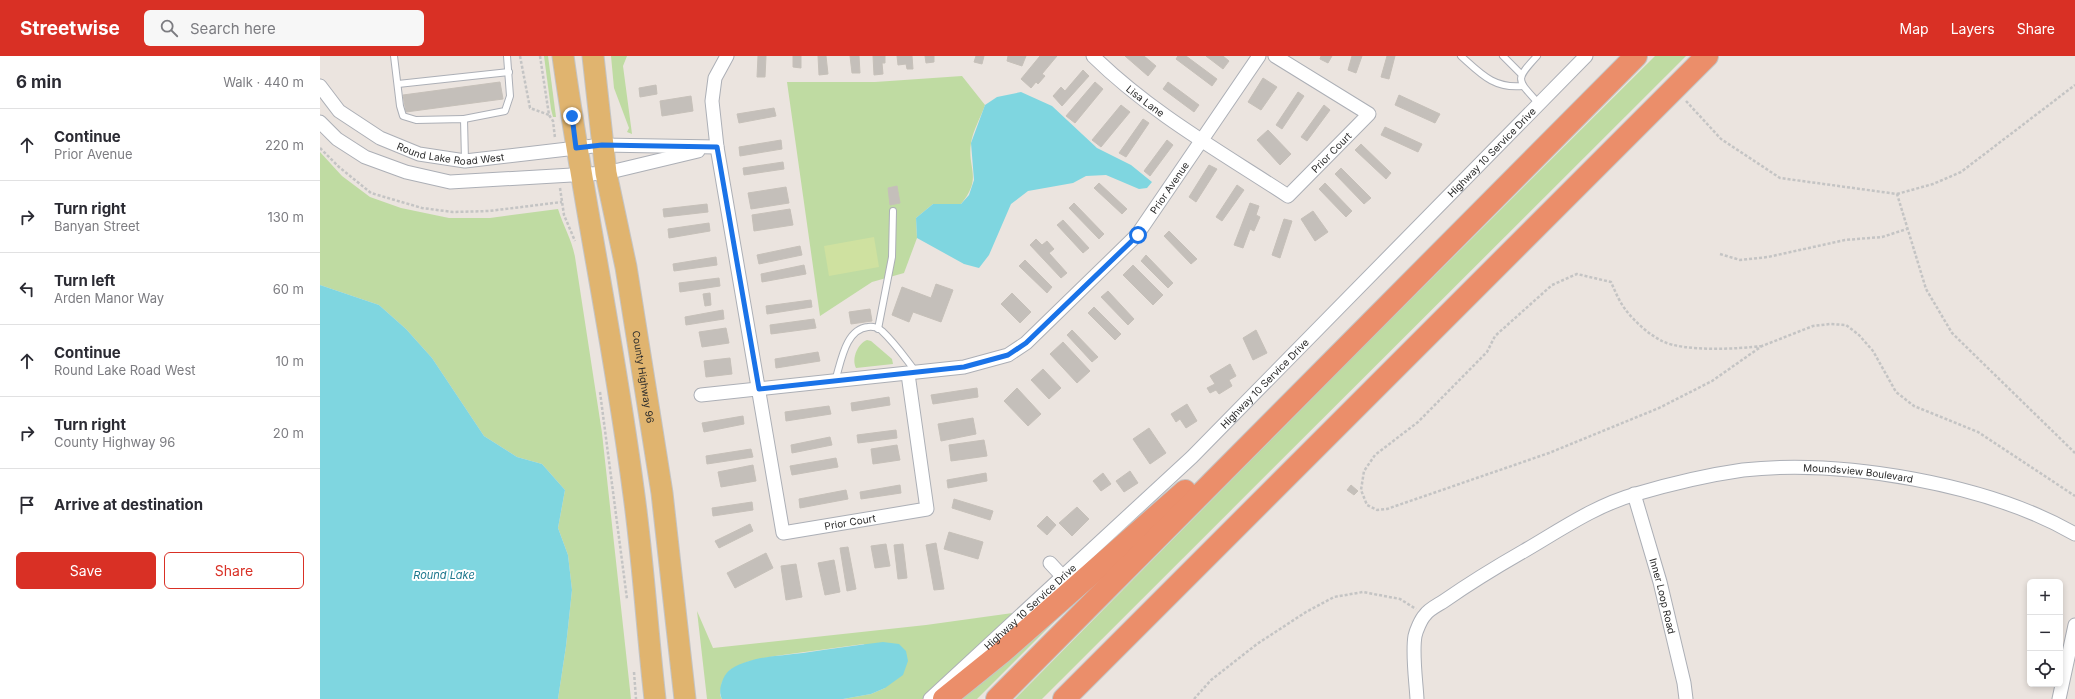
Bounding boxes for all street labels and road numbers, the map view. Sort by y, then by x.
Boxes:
street label: Lisa Lane [1124,82,1167,119]
street label: Highway 10 Service Drive [1445,105,1538,199]
street label: Prior Court [1309,129,1354,175]
street label: Round Lake Road West [395,140,505,167]
street label: Prior Avenue [1147,159,1191,216]
street label: County Highway 96 [630,330,657,424]
street label: Highway 10 Service Drive [1218,336,1311,431]
street label: Moundsview Boulevard [1803,462,1914,485]
street label: Prior Court [823,512,877,532]
street label: Inner Loop Road [1647,557,1678,635]
street label: Highway 10 Service Drive [982,561,1078,652]

